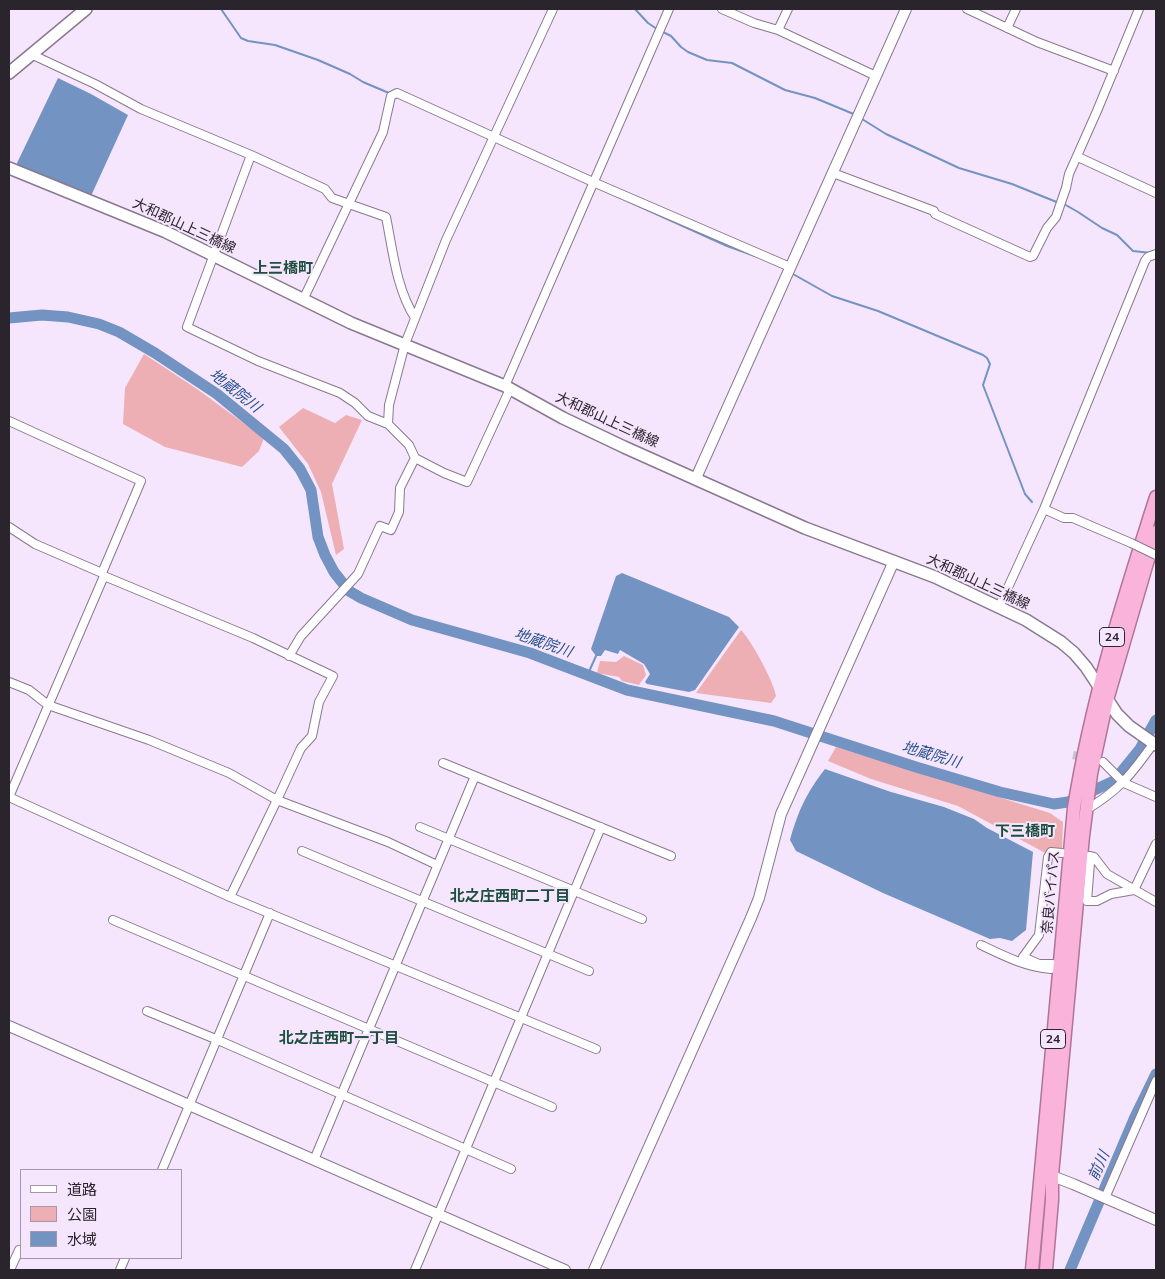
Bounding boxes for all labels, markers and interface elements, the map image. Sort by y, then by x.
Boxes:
street label: 大和郡山上三橋線 [130,195,238,257]
district label: 上三橋町 [253,259,313,277]
water label: 地蔵院川 [206,365,264,417]
street label: 大和郡山上三橋線 [553,389,661,451]
street label: 大和郡山上三橋線 [924,551,1032,613]
water label: 地蔵院川 [512,625,574,661]
road number: 24 [1100,628,1124,646]
water label: 地蔵院川 [900,738,962,772]
district label: 下三橋町 [995,822,1055,840]
street label: 奈良バイパス [1039,849,1063,935]
district label: 北之庄西町二丁目 [450,887,570,905]
district label: 北之庄西町一丁目 [279,1029,399,1047]
road number: 24 [1040,1030,1066,1048]
water label: 前川 [1085,1149,1113,1183]
legend [20,1169,182,1259]
text: 道路 [67,1180,97,1199]
text: 公園 [67,1205,97,1224]
text: 水域 [67,1230,97,1249]

